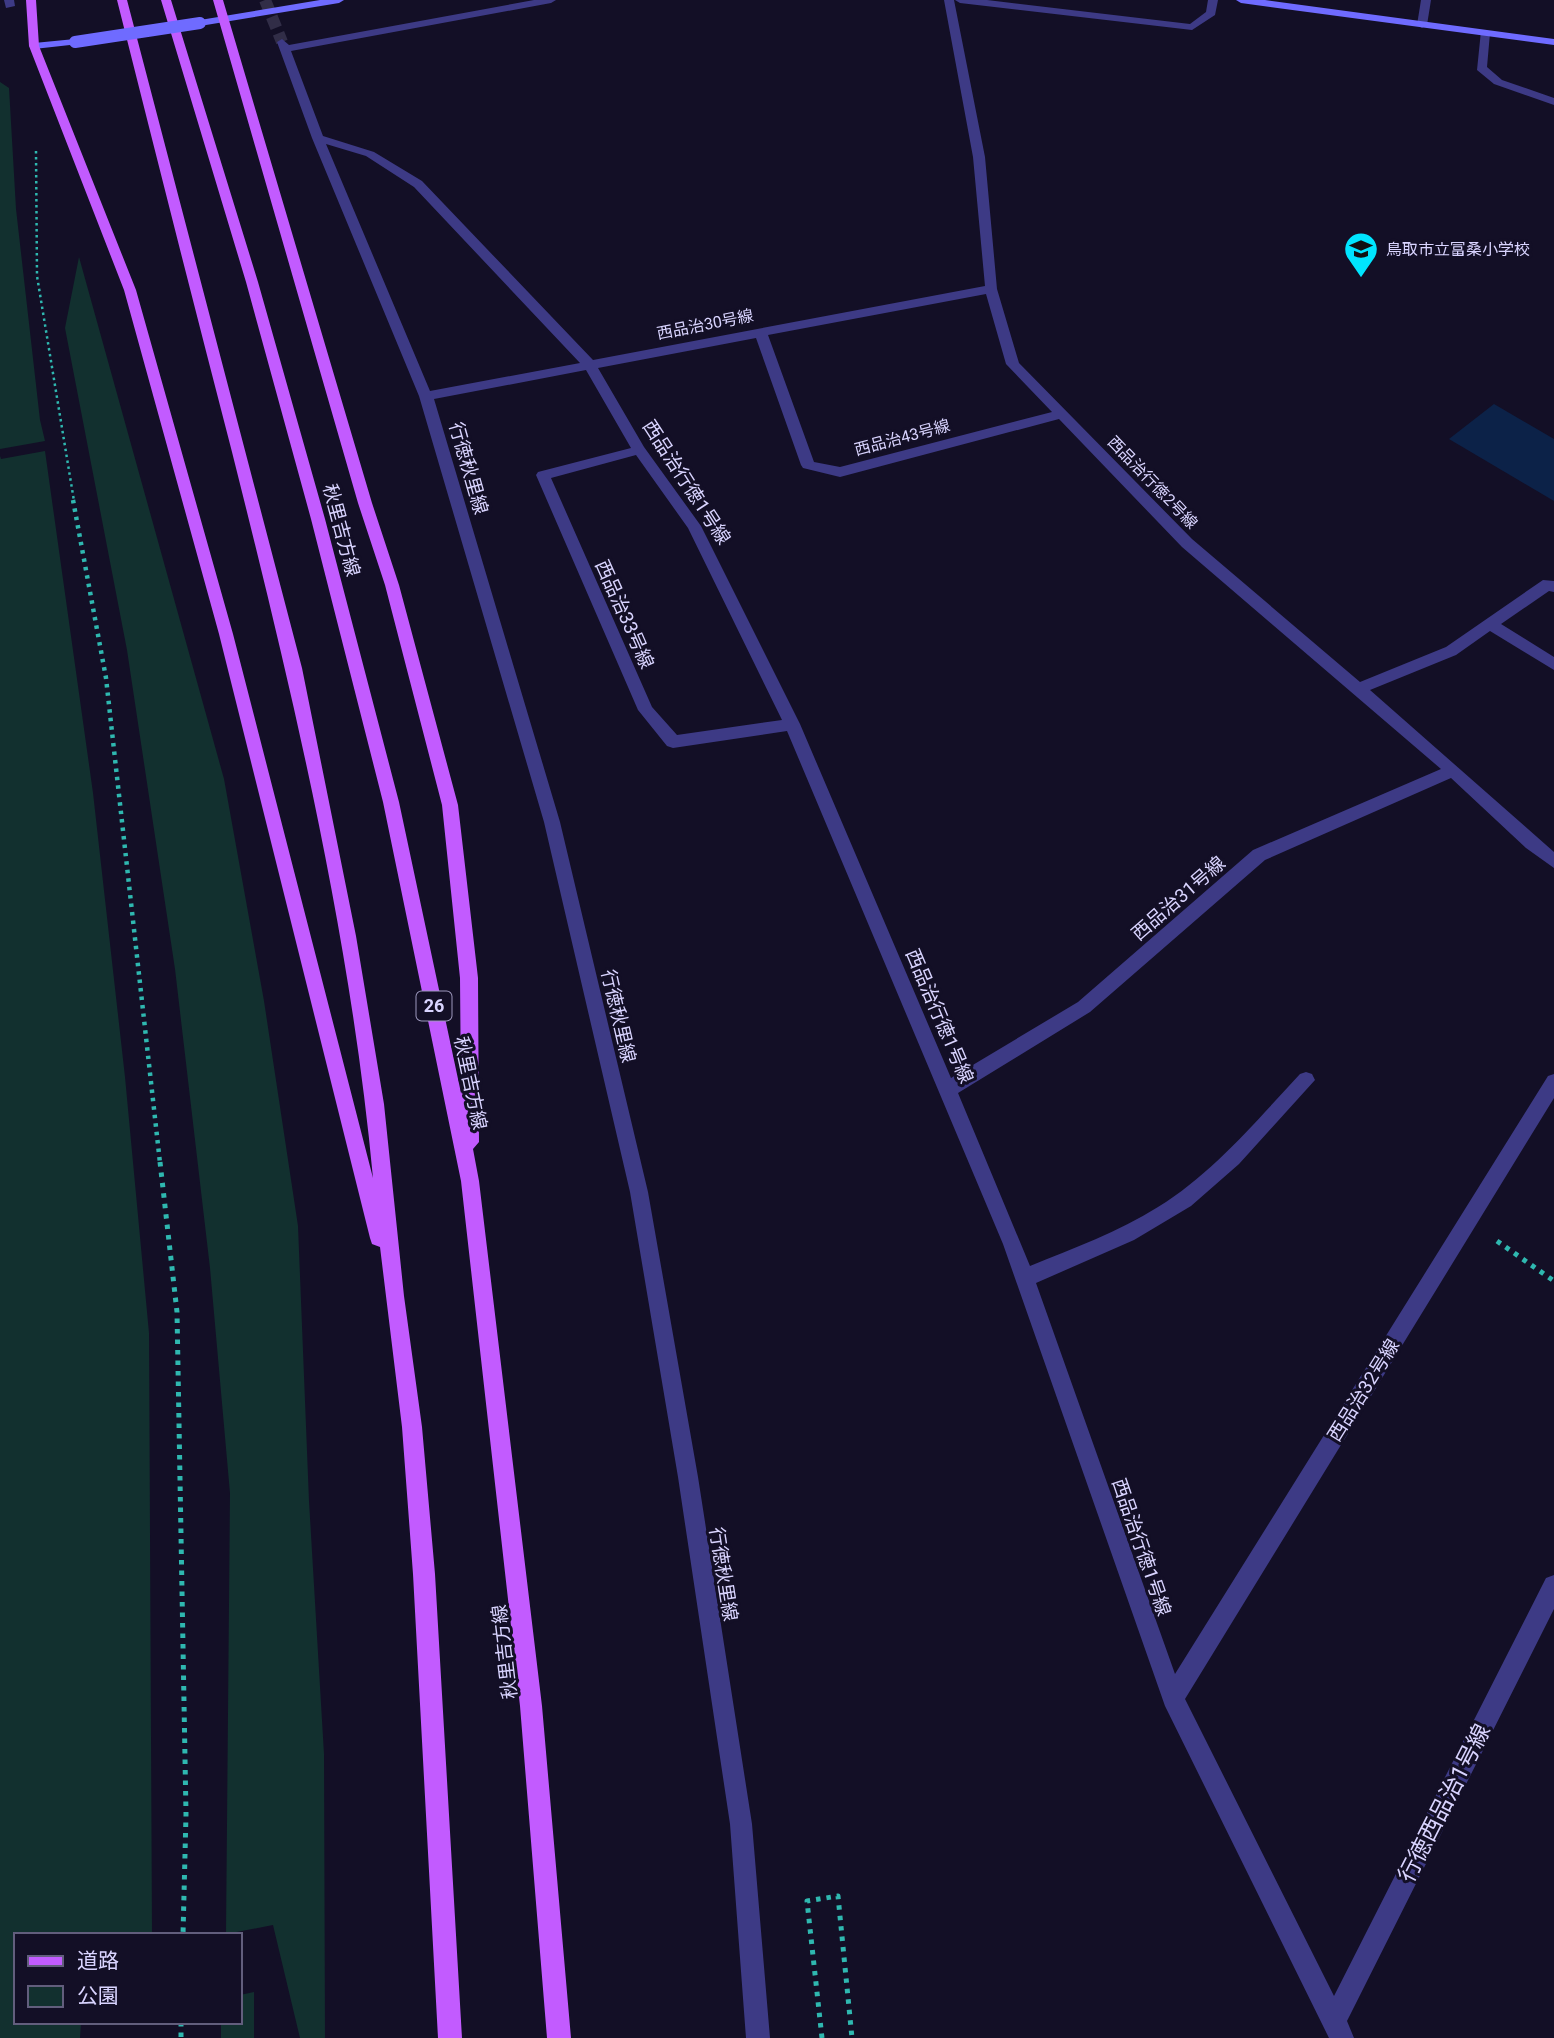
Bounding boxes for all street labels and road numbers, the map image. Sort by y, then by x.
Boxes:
street label: 西品治30号線 [655,306,755,343]
street label: 西品治行徳1号線 [638,416,735,549]
street label: 西品治43号線 [852,416,952,459]
street label: 行徳秋里線 [444,419,493,517]
street label: 西品治行徳2号線 [1104,432,1202,532]
street label: 秋里吉方線 [318,481,365,579]
street label: 西品治33号線 [590,556,659,672]
street label: 西品治31号線 [1127,852,1230,945]
street label: 西品治行徳1号線 [901,946,978,1087]
street label: 行徳秋里線 [597,967,640,1065]
road number: 26 [416,992,452,1021]
street label: 秋里吉方線 [449,1034,492,1132]
street label: 西品治32号線 [1323,1335,1404,1446]
street label: 西品治行徳1号線 [1107,1475,1176,1619]
street label: 行徳秋里線 [705,1525,742,1623]
street label: 秋里吉方線 [487,1603,522,1700]
street label: 行徳西品治1号線 [1393,1720,1496,1887]

